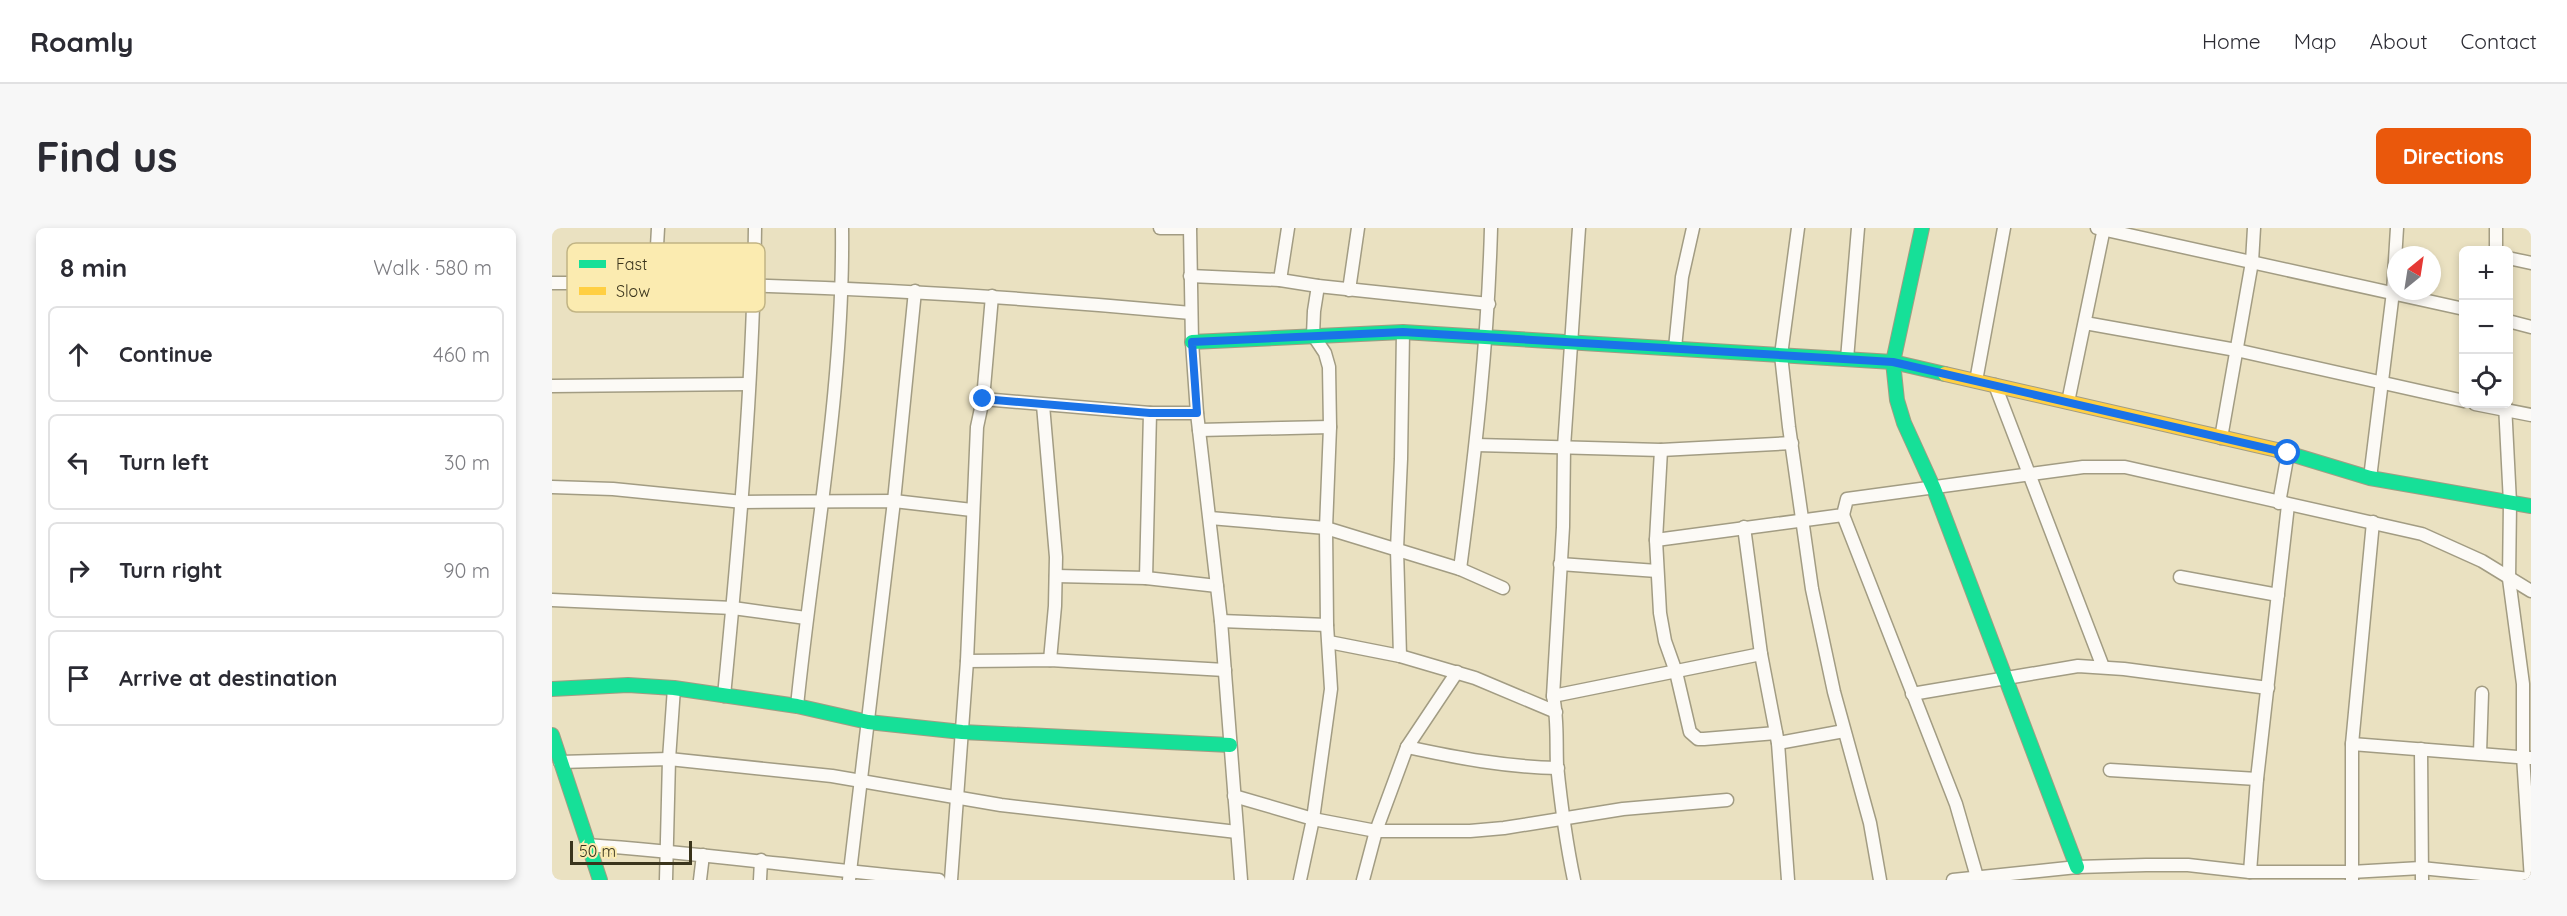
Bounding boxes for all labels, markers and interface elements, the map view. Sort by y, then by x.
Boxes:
text: Roamly [30,24,134,59]
text: Home [2202,28,2261,54]
text: Map [2294,28,2337,54]
text: About [2370,28,2428,54]
text: Contact [2461,28,2537,54]
button: Directions [2376,128,2531,184]
text: Find us [36,130,178,183]
legend [567,243,765,312]
north arrow [2387,246,2441,300]
map controls [2459,246,2513,408]
button: + [2459,246,2513,300]
text: 8 min [60,251,127,284]
text: Fast [616,254,647,274]
text: Walk · 580 m [373,255,492,280]
text: Slow [616,281,650,301]
button: − [2459,300,2513,354]
icon: ahead [62,338,95,371]
text: Continue [119,340,213,368]
text: 460 m [433,342,490,367]
button: locate [2459,354,2513,408]
route end [969,385,995,411]
route start [2274,439,2300,465]
icon: left [62,446,95,479]
text: Turn left [119,448,209,476]
text: 30 m [444,450,490,475]
icon: right [62,554,95,587]
text: Turn right [119,556,223,584]
text: 90 m [443,558,490,583]
icon: arrive [62,662,95,695]
text: Arrive at destination [119,664,337,692]
scale bar [570,838,692,866]
text: 50 m [579,841,616,861]

